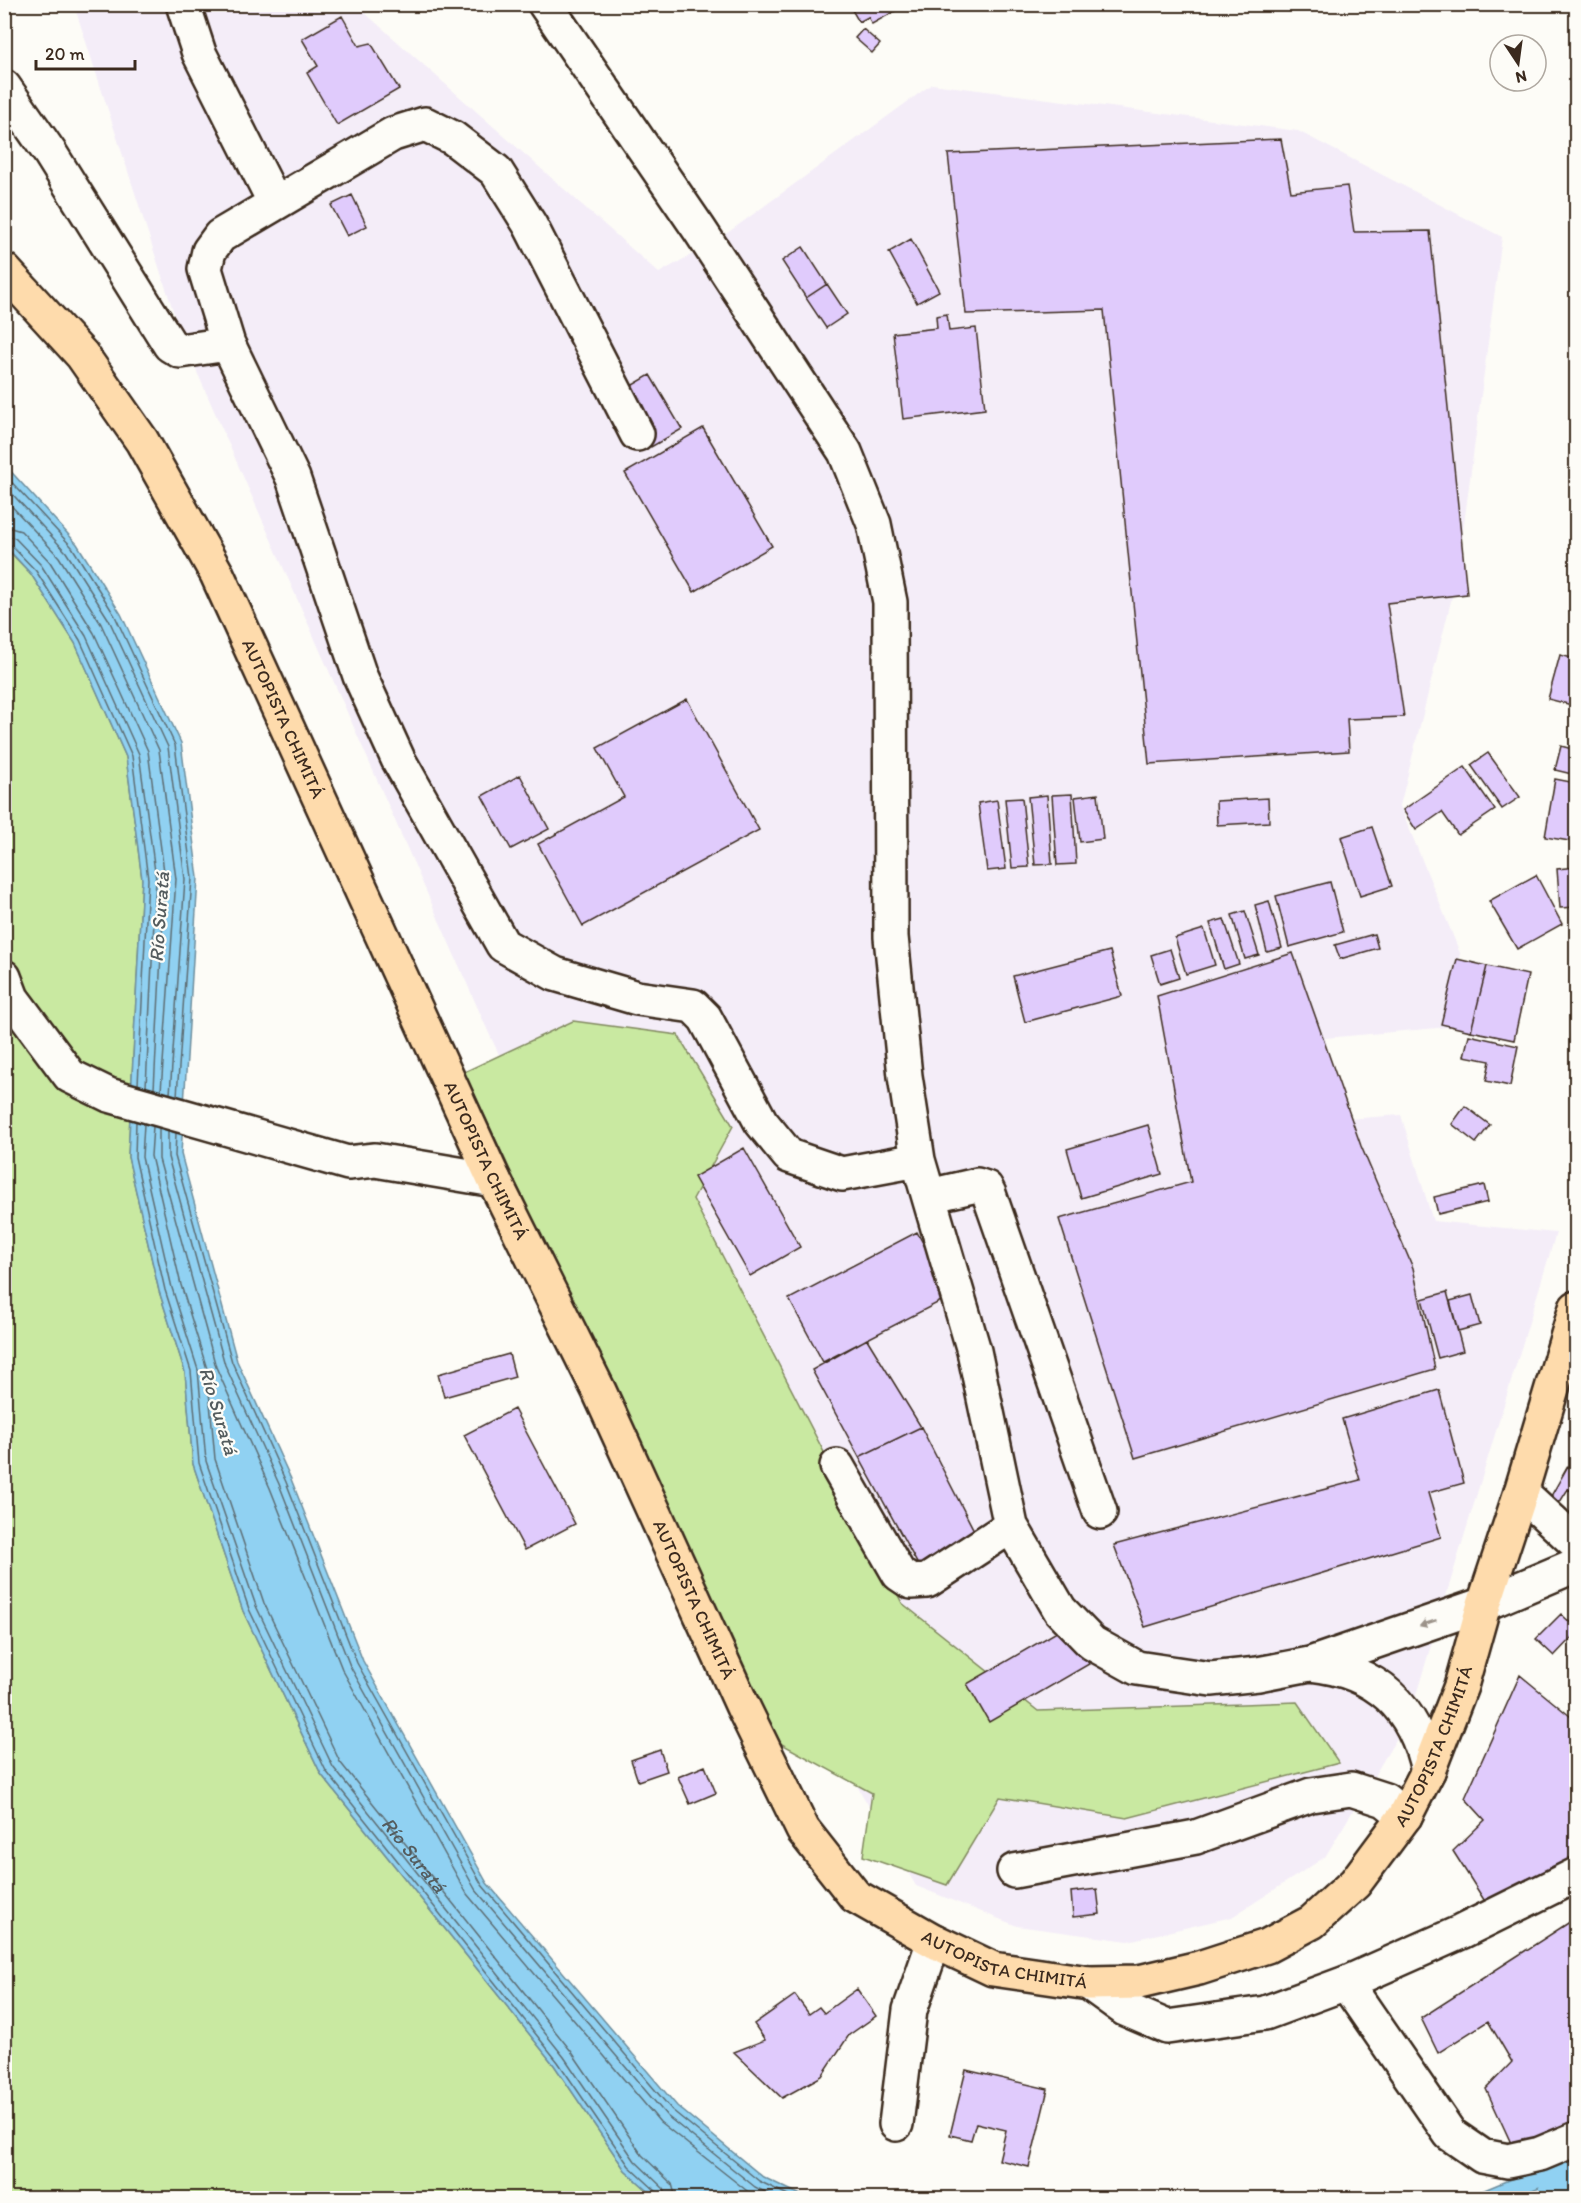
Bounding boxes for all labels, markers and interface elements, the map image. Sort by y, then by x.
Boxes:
scale bar [36,33,135,71]
north arrow [1488,33,1548,93]
text: 20 m [45,43,85,65]
text: N [1514,67,1529,88]
street label: AUTOPISTA CHIMITÁ [237,636,329,802]
water label: Río Suratá [144,871,174,963]
street label: AUTOPISTA CHIMITÁ [439,1078,533,1244]
water label: Río Suratá [194,1364,244,1458]
street label: AUTOPISTA CHIMITÁ [648,1516,740,1683]
one-way arrow [1419,1619,1437,1629]
street label: AUTOPISTA CHIMITÁ [1390,1663,1477,1831]
water label: Río Suratá [377,1812,452,1898]
street label: AUTOPISTA CHIMITÁ [918,1925,1089,1994]

